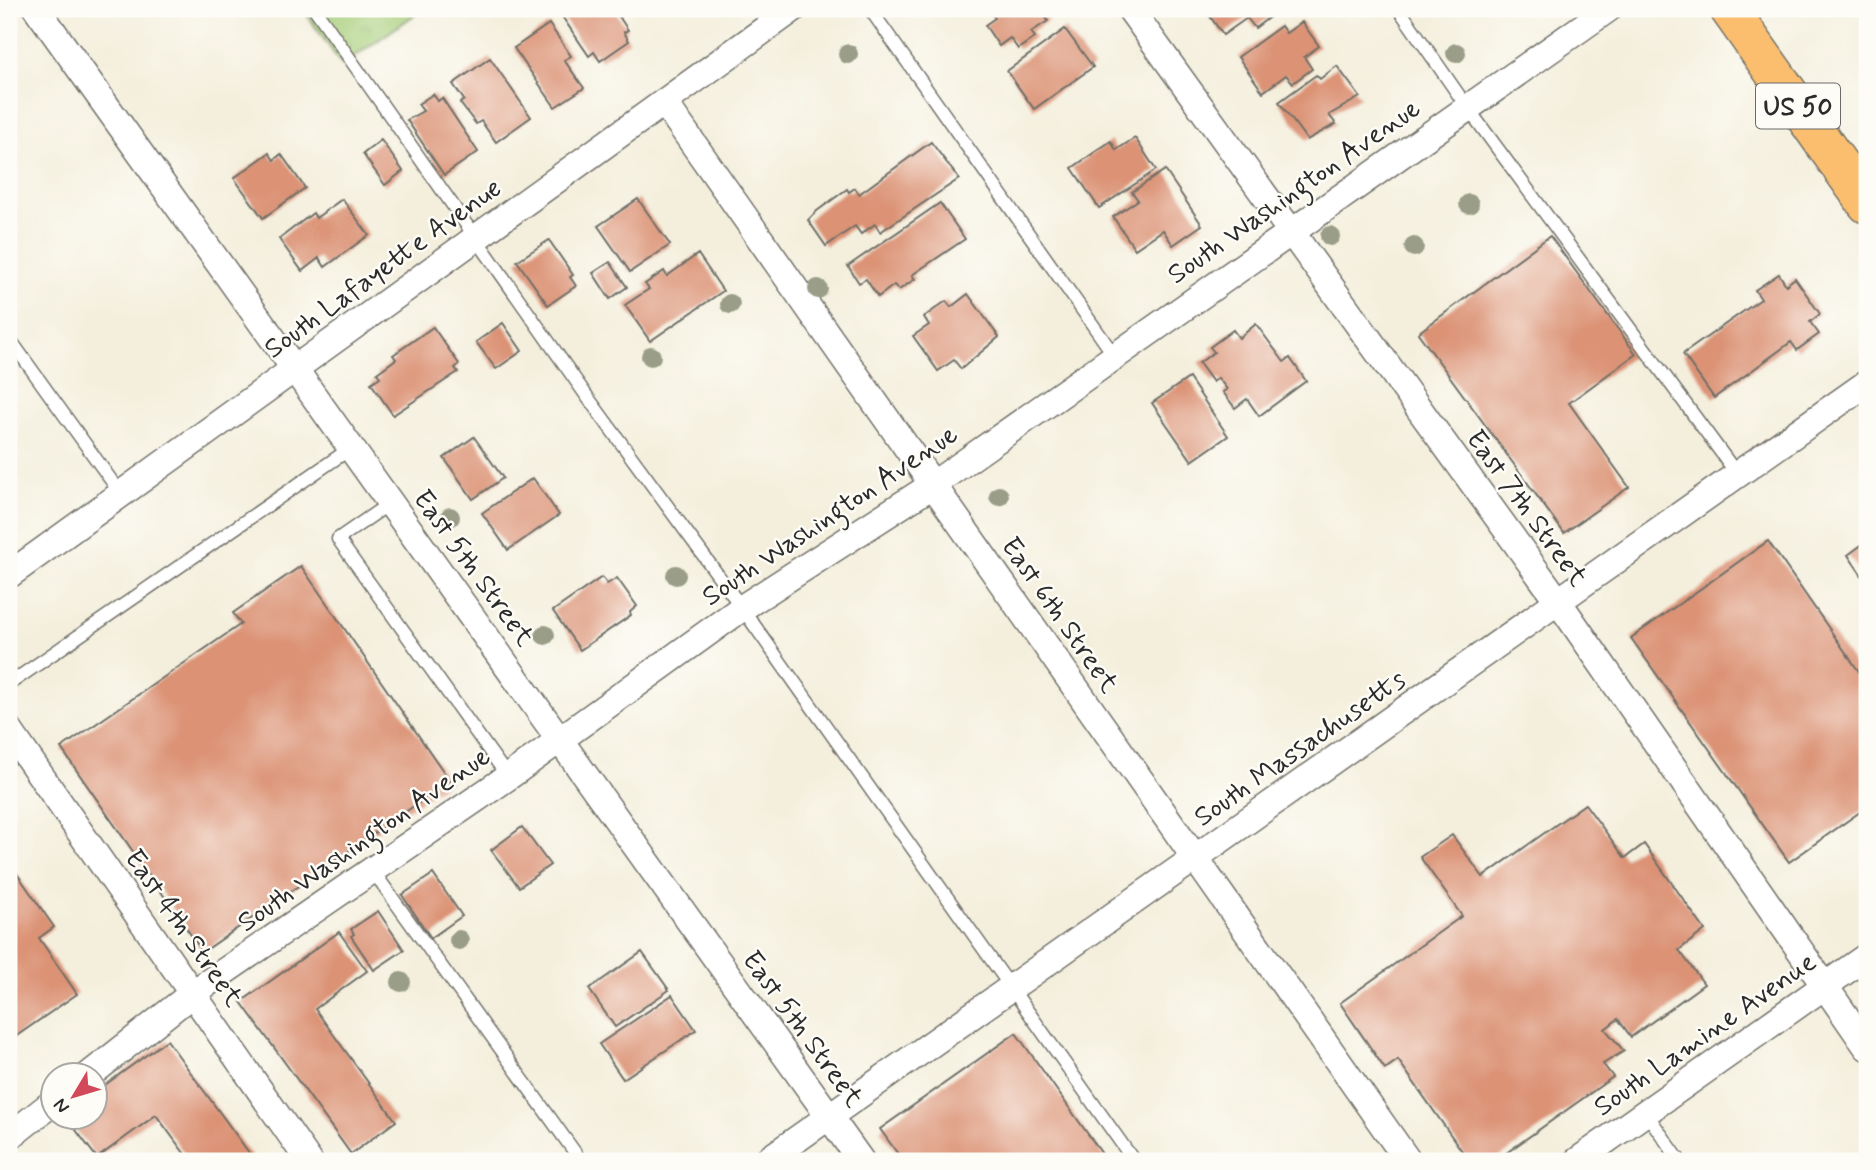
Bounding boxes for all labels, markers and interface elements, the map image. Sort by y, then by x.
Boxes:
road number: US 50 [1756,83,1840,128]
street label: South Washington Avenue [1161,91,1430,296]
street label: South Lafayette Avenue [257,170,510,368]
street label: South Washington Avenue [695,417,967,618]
street label: East 7th Street [1457,423,1596,595]
street label: East 5th Street [404,483,543,655]
street label: East 6th Street [991,530,1127,701]
street label: South Massachusetts [1187,662,1414,836]
street label: South Washington Avenue [231,739,500,944]
street label: East 4th Street [115,842,251,1015]
street label: East 5th Street [733,944,872,1116]
street label: South Lamine Avenue [1587,944,1824,1126]
north arrow [38,1062,108,1132]
text: N [48,1093,76,1118]

